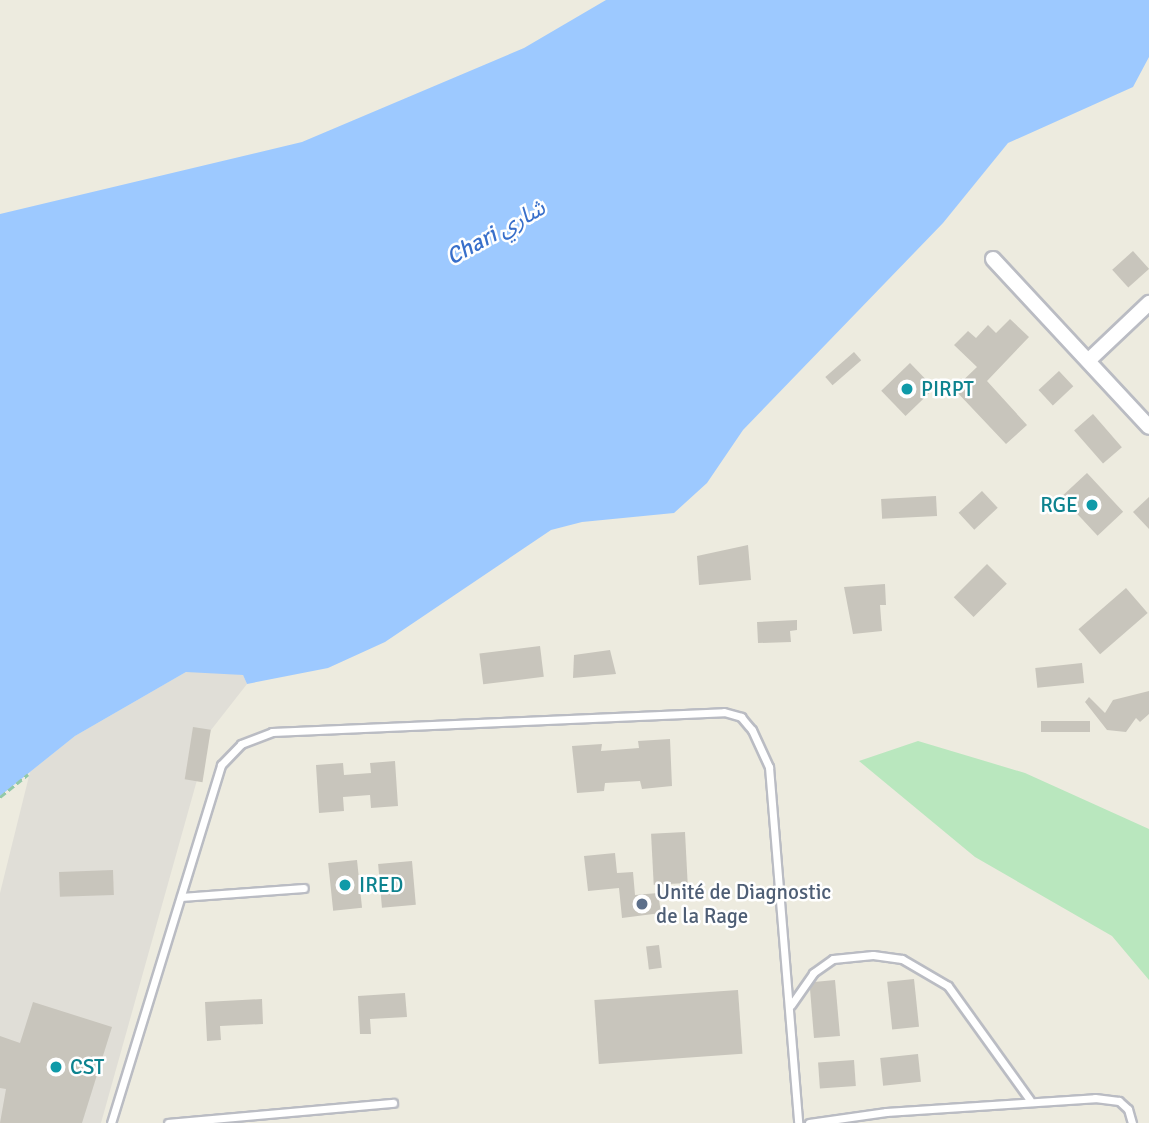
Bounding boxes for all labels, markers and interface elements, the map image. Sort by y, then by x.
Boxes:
water label: Chari شاري [442,195,550,271]
place label: PIRPT [921,376,974,402]
marker: PIRPT [899,381,915,397]
place label: RGE [1040,492,1078,518]
marker: RGE [1084,497,1100,513]
place label: IRED [359,872,403,898]
marker: IRED [337,877,353,893]
place label: Unité de Diagnostic de la Rage [656,879,831,929]
marker: Unité de Diagnostic de la Rage [634,896,650,912]
place label: CST [70,1054,104,1080]
marker: CST [48,1059,64,1075]

